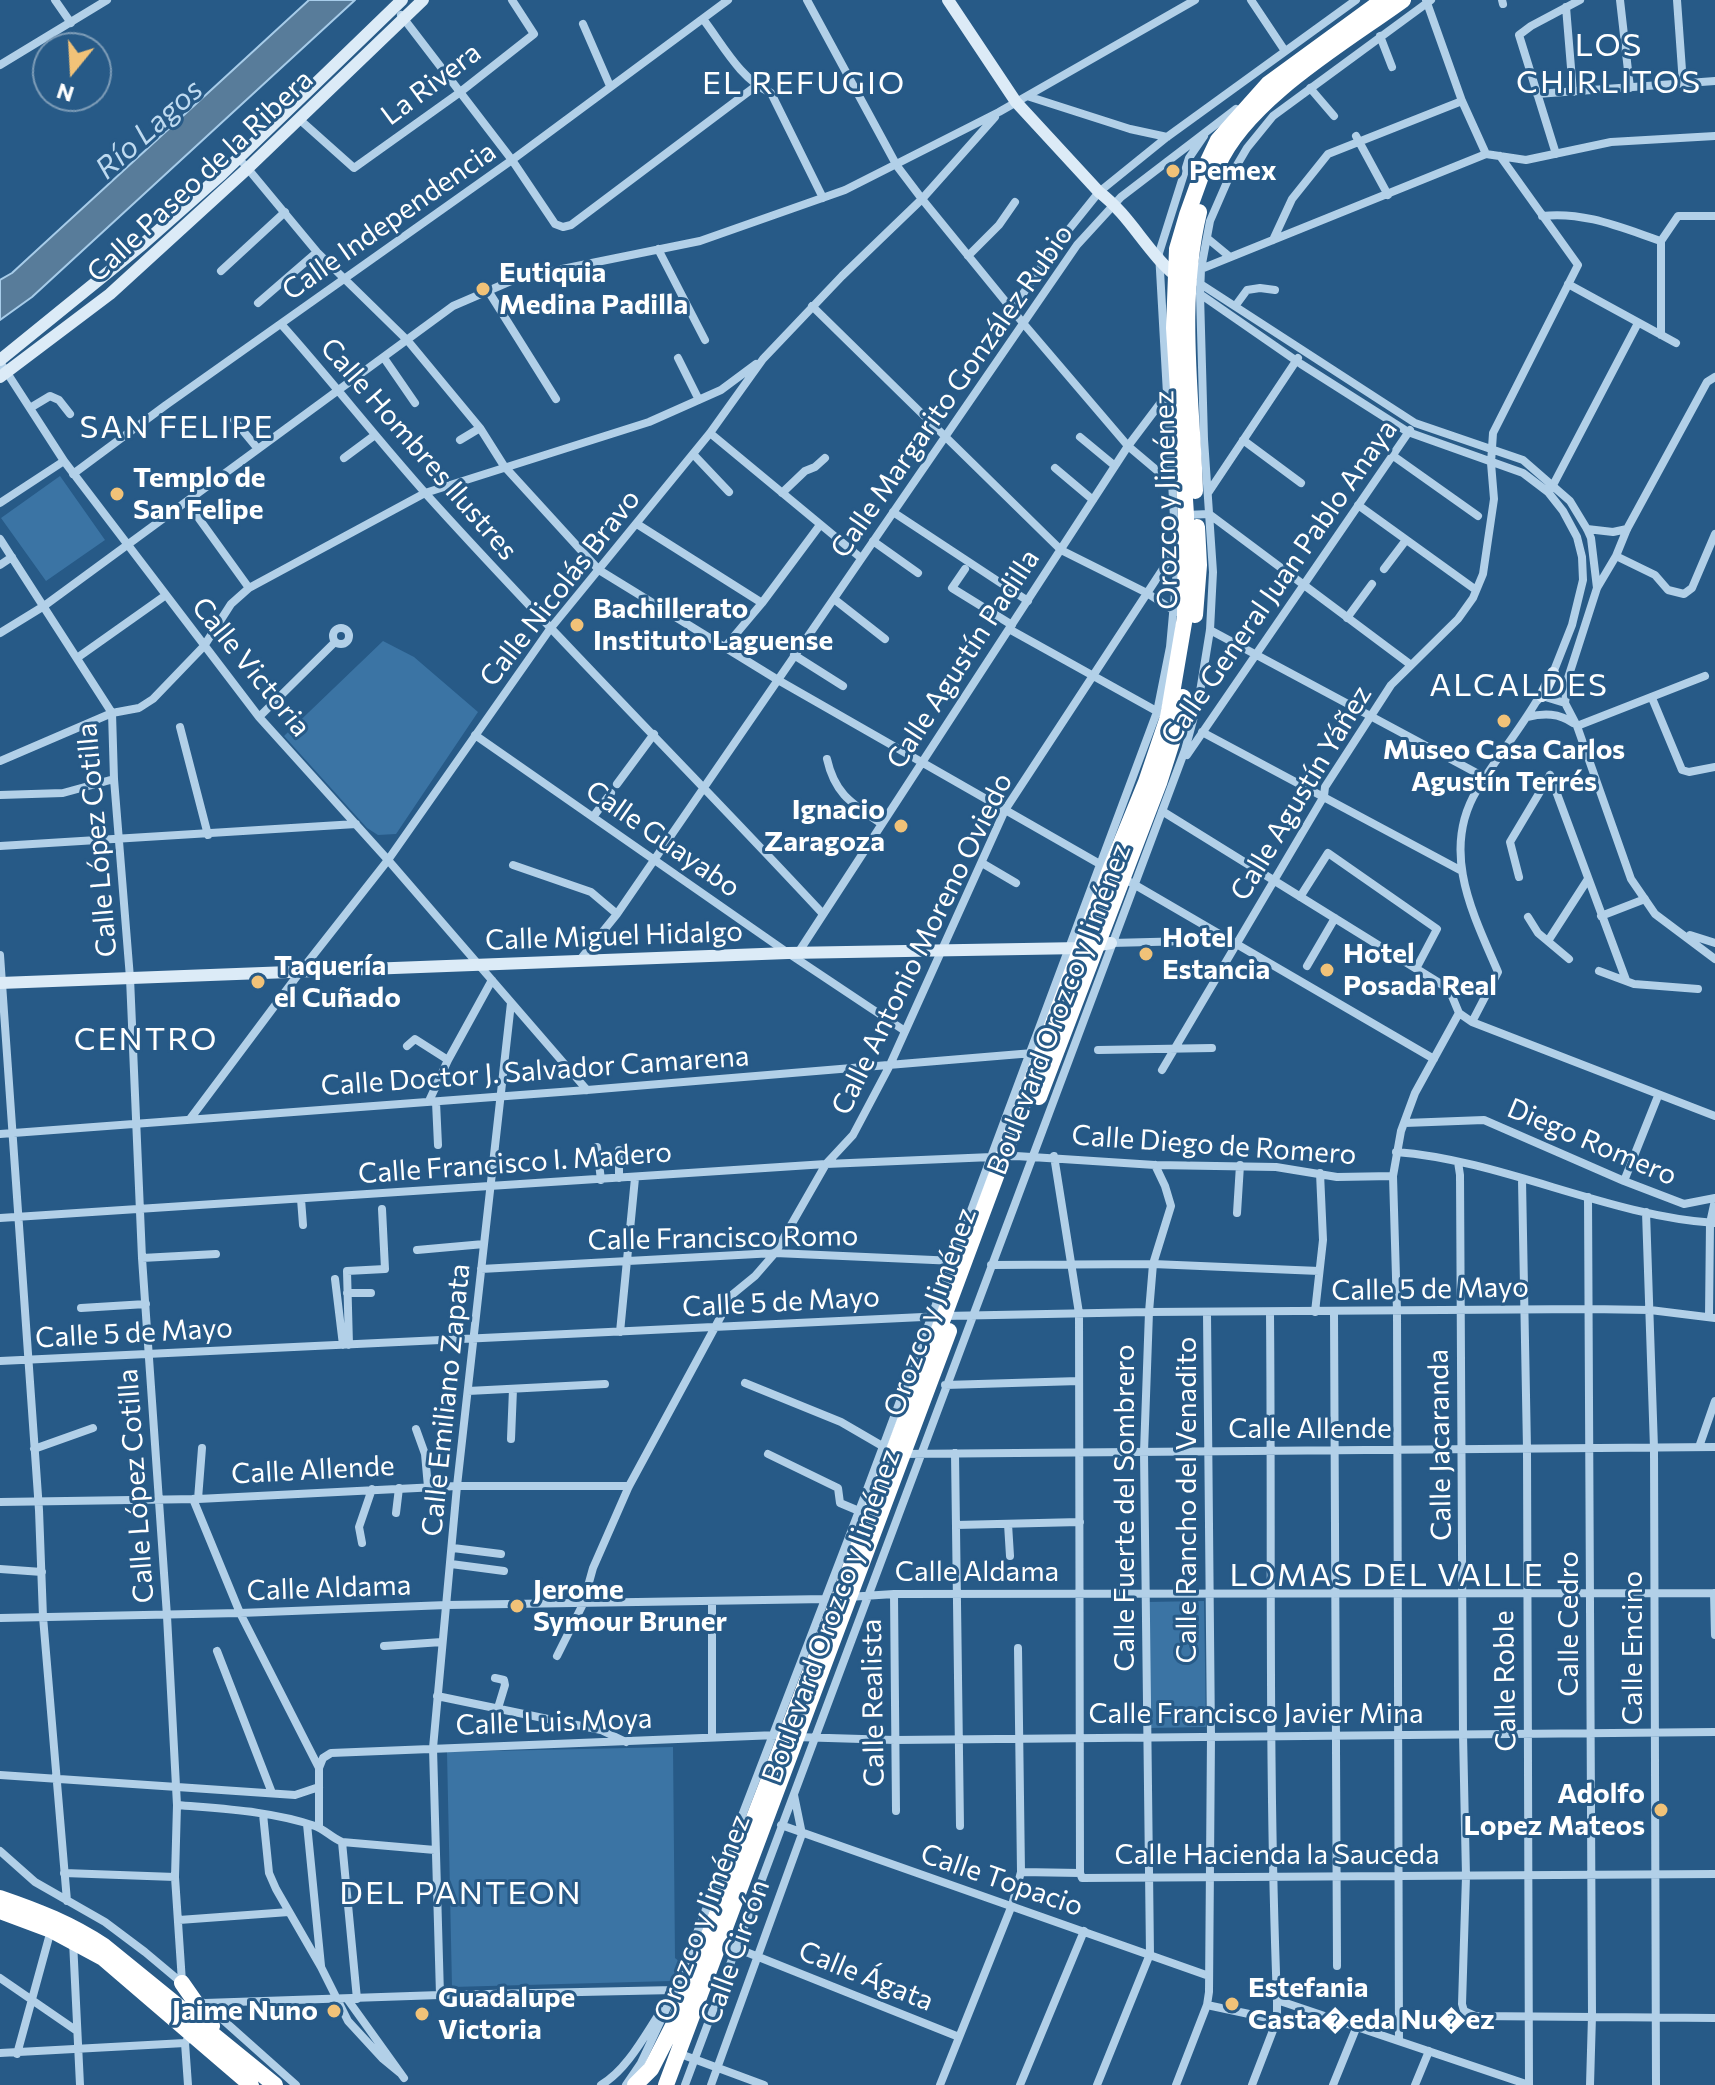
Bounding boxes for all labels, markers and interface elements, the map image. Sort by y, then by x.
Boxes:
district label: LOS CHIRLITOS [1516,26,1702,101]
north arrow [32,32,112,112]
street label: La Rivera [374,36,488,132]
street label: Calle Paseo de la Ribera [80,63,320,289]
district label: EL REFUGIO [702,64,906,102]
water label: Río Lagos [88,72,210,186]
text: N [53,78,77,109]
street label: Calle Independencia [276,135,502,307]
place label: Pemex [1189,154,1277,188]
marker: Pemex [1164,162,1182,180]
street label: Calle Margarito González Rubio [824,218,1080,564]
place label: Eutiquia Medina Padilla [499,256,688,322]
marker: Eutiquia Medina Padilla [474,280,492,298]
street label: Calle Hombres Ilustres [313,331,525,567]
street label: Orozco y Jiménez [1147,390,1185,610]
district label: SAN FELIPE [80,408,274,446]
street label: Calle General Juan Pablo Anaya [1154,413,1404,751]
place label: Templo de San Felipe [133,461,266,527]
street label: Calle Nicolás Bravo [473,483,647,693]
marker: Templo de San Felipe [108,485,126,503]
street label: Calle Agustín Padilla [880,543,1046,775]
street label: Calle Victoria [185,591,317,743]
place label: Bachillerato Instituto Laguense [593,592,833,658]
marker: Bachillerato Instituto Laguense [568,616,586,634]
district label: ALCALDES [1429,666,1609,704]
street label: Calle Agustín Yáñez [1223,679,1379,907]
marker: Museo Casa Carlos Agustín Terrés [1495,712,1513,730]
street label: Calle López Cotilla [70,722,124,958]
place label: Museo Casa Carlos Agustín Terrés [1383,733,1625,799]
street label: Calle Antonio Moreno Oviedo [824,768,1020,1120]
street label: Calle Guayabo [579,773,747,905]
place label: Ignacio Zaragoza [764,793,885,859]
marker: Ignacio Zaragoza [892,817,910,835]
street label: Boulevard Orozco y Jiménez [980,839,1138,1179]
street label: Calle Miguel Hidalgo [485,915,743,957]
place label: Hotel Estancia [1162,921,1270,987]
place label: Hotel Posada Real [1343,937,1497,1003]
marker: Hotel Estancia [1137,945,1155,963]
place label: Taquería el Cuñado [274,949,401,1015]
marker: Hotel Posada Real [1318,961,1336,979]
marker: Taquería el Cuñado [249,973,267,991]
district label: CENTRO [74,1020,218,1058]
street label: Calle Doctor J. Salvador Camarena [320,1039,750,1103]
street label: Diego Romero [1502,1091,1682,1193]
street label: Calle Diego de Romero [1071,1118,1357,1172]
street label: Calle Francisco I. Madero [357,1135,673,1191]
street label: Orozco y Jiménez [877,1203,983,1421]
street label: Calle Francisco Romo [587,1219,859,1257]
street label: Calle Emiliano Zapata [415,1262,477,1538]
street label: Calle 5 de Mayo [1331,1270,1529,1308]
street label: Calle 5 de Mayo [682,1280,880,1324]
street label: Calle 5 de Mayo [35,1311,233,1355]
street label: Calle Rancho del Venadito [1170,1336,1204,1664]
street label: Calle Fuerte del Sombrero [1108,1344,1142,1672]
street label: Calle Jacaranda [1422,1349,1458,1541]
street label: Calle López Cotilla [111,1368,161,1604]
street label: Calle Allende [1228,1412,1392,1446]
street label: Boulevard Orozco y Jiménez [755,1445,907,1787]
street label: Calle Allende [230,1449,396,1491]
street label: Calle Cedro [1552,1551,1586,1697]
street label: Calle Aldama [895,1555,1059,1589]
district label: LOMAS DEL VALLE [1229,1556,1545,1594]
street label: Calle Aldama [246,1568,412,1608]
street label: Calle Encino [1616,1571,1650,1725]
place label: Jerome Symour Bruner [533,1573,727,1639]
marker: Jerome Symour Bruner [508,1597,526,1615]
street label: Calle Roble [1487,1610,1523,1752]
street label: Calle Realista [855,1618,891,1788]
street label: Calle Francisco Javier Mina [1088,1697,1424,1731]
street label: Calle Luis Moya [455,1702,653,1742]
place label: Adolfo Lopez Mateos [1463,1777,1645,1843]
marker: Adolfo Lopez Mateos [1652,1801,1670,1819]
street label: Orozco y Jiménez [647,1810,757,2026]
street label: Calle Topacio [916,1836,1088,1924]
street label: Calle Hacienda la Sauceda [1114,1838,1440,1872]
district label: DEL PANTEON [339,1874,583,1912]
street label: Calle Circón [693,1875,777,2029]
street label: Calle Ágata [794,1934,938,2018]
place label: Estefania Casta�eda Nu�ez [1248,1971,1495,2037]
place label: Guadalupe Victoria [438,1981,575,2047]
place label: Jaime Nuno [172,1994,318,2028]
marker: Estefania Casta�eda Nu�ez [1223,1995,1241,2013]
marker: Jaime Nuno [325,2002,343,2020]
marker: Guadalupe Victoria [413,2005,431,2023]

